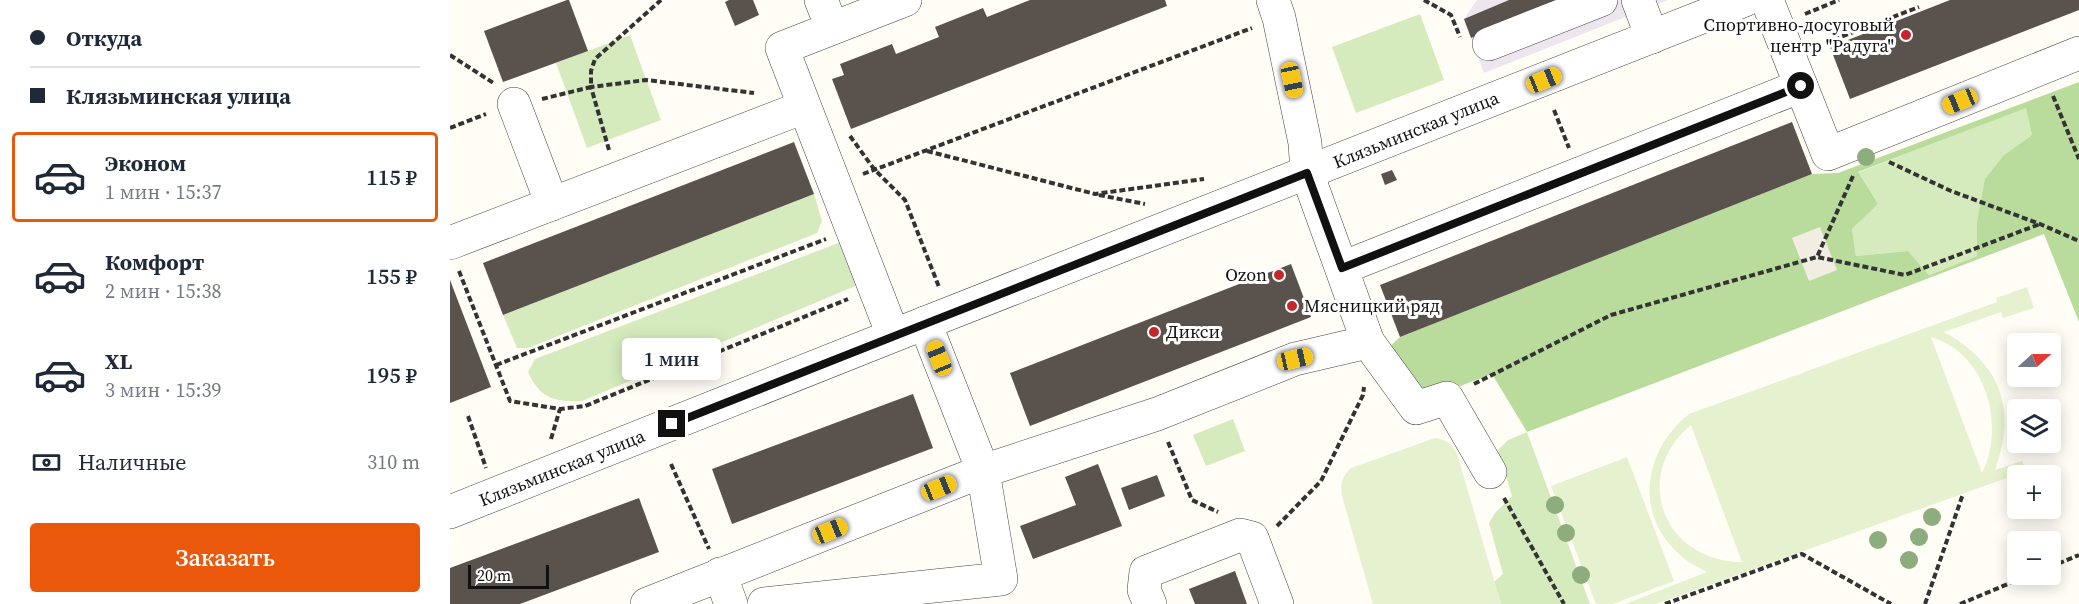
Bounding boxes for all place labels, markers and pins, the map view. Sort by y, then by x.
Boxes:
place label: Спортивно-досуговый центр "Радуга" [1704,12,1894,58]
marker: Спортивно-досуговый центр "Радуга" [1899,28,1913,42]
place label: Ozon [1225,262,1267,287]
marker: Ozon [1272,268,1286,282]
place label: Мясницкий ряд [1304,293,1440,318]
marker: Мясницкий ряд [1285,299,1299,313]
place label: Дикси [1166,319,1220,344]
marker: Дикси [1147,325,1161,339]

